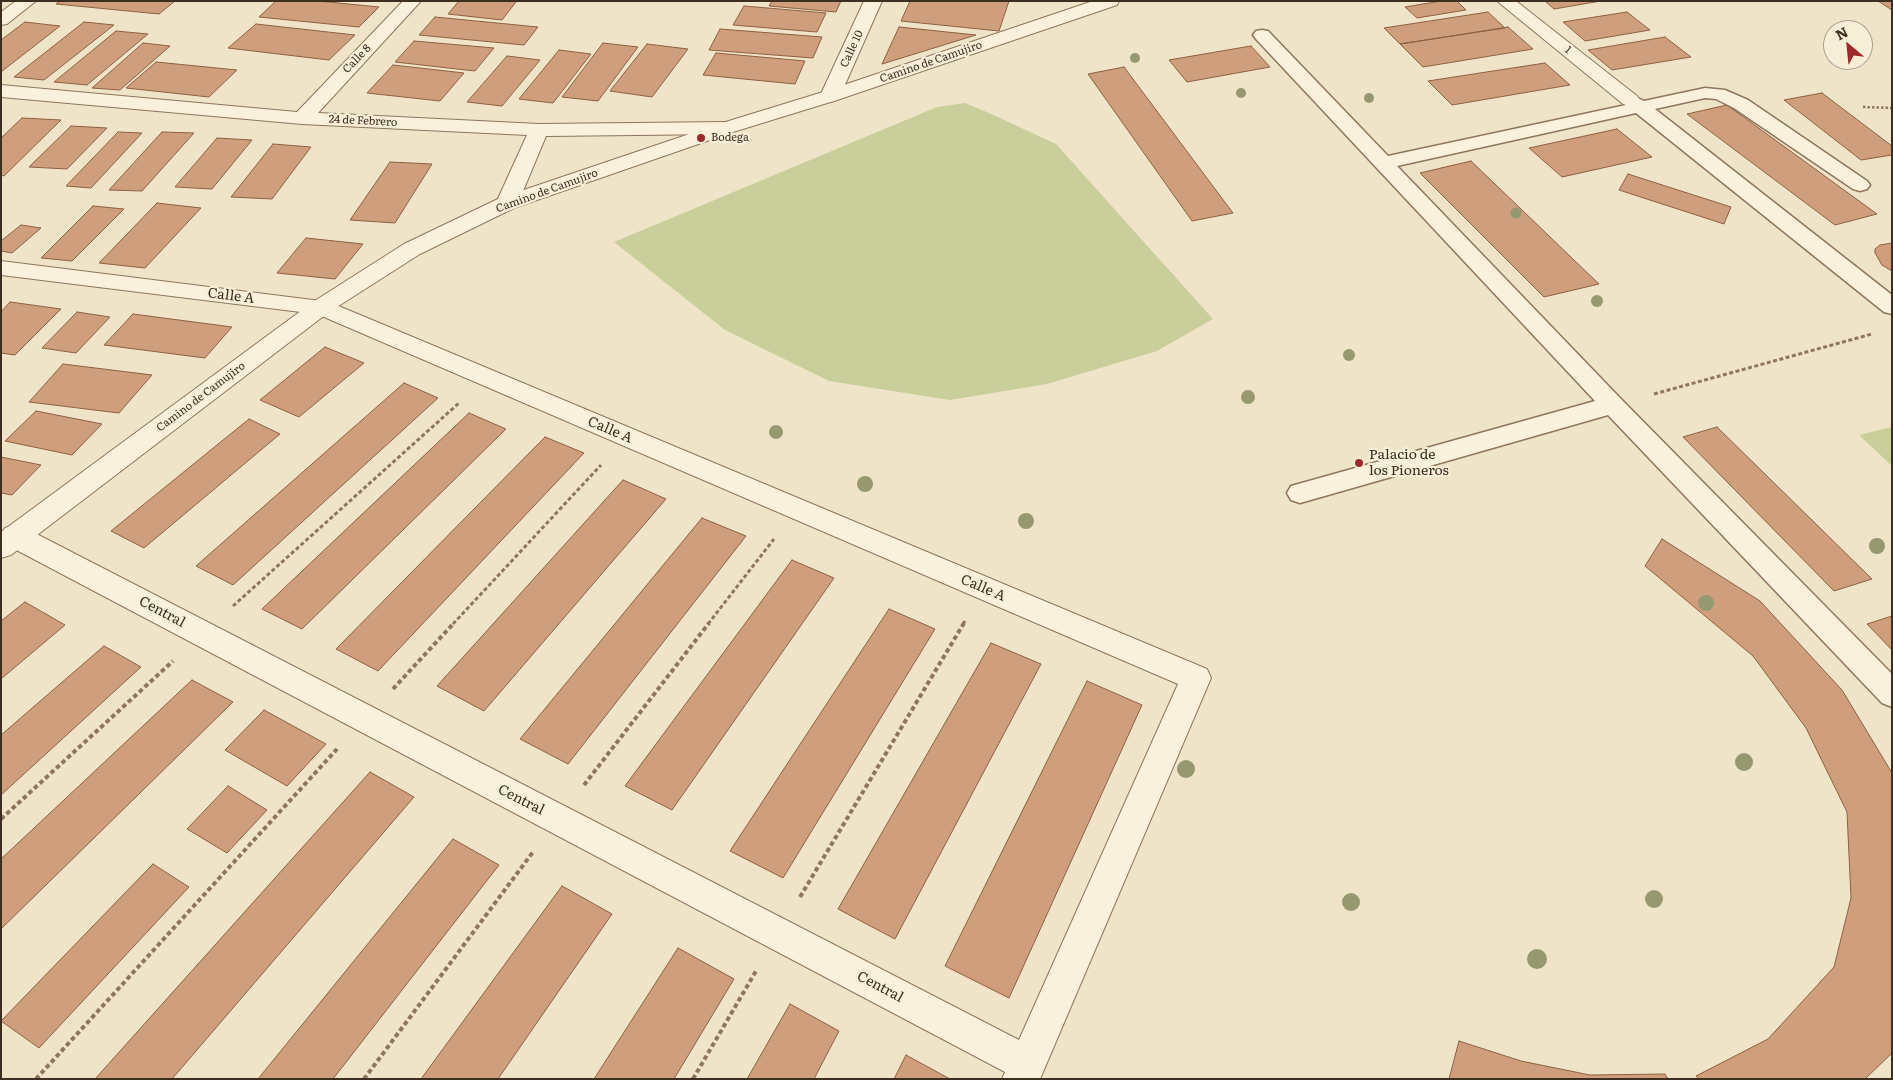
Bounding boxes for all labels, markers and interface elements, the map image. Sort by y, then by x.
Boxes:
north arrow [1823,20,1873,70]
text: N [1832,21,1851,44]
street label: Calle 10 [838,28,866,70]
street label: Camino de Camujiro [878,38,984,86]
street label: Calle 8 [340,42,374,76]
street label: 1 [1562,43,1574,57]
street label: 24 de Febrero [328,113,398,129]
place label: Bodega [711,131,749,145]
marker: Bodega [695,132,707,144]
street label: Camino de Camujiro [494,166,600,216]
street label: Calle A [207,285,255,307]
street label: Camino de Camujiro [154,359,248,435]
street label: Calle A [585,413,635,447]
place label: Palacio de los Pioneros [1369,447,1449,480]
marker: Palacio de los Pioneros [1353,457,1365,469]
street label: Calle A [958,571,1008,605]
street label: Central [136,593,188,631]
street label: Central [495,781,547,819]
street label: Central [854,968,906,1006]

